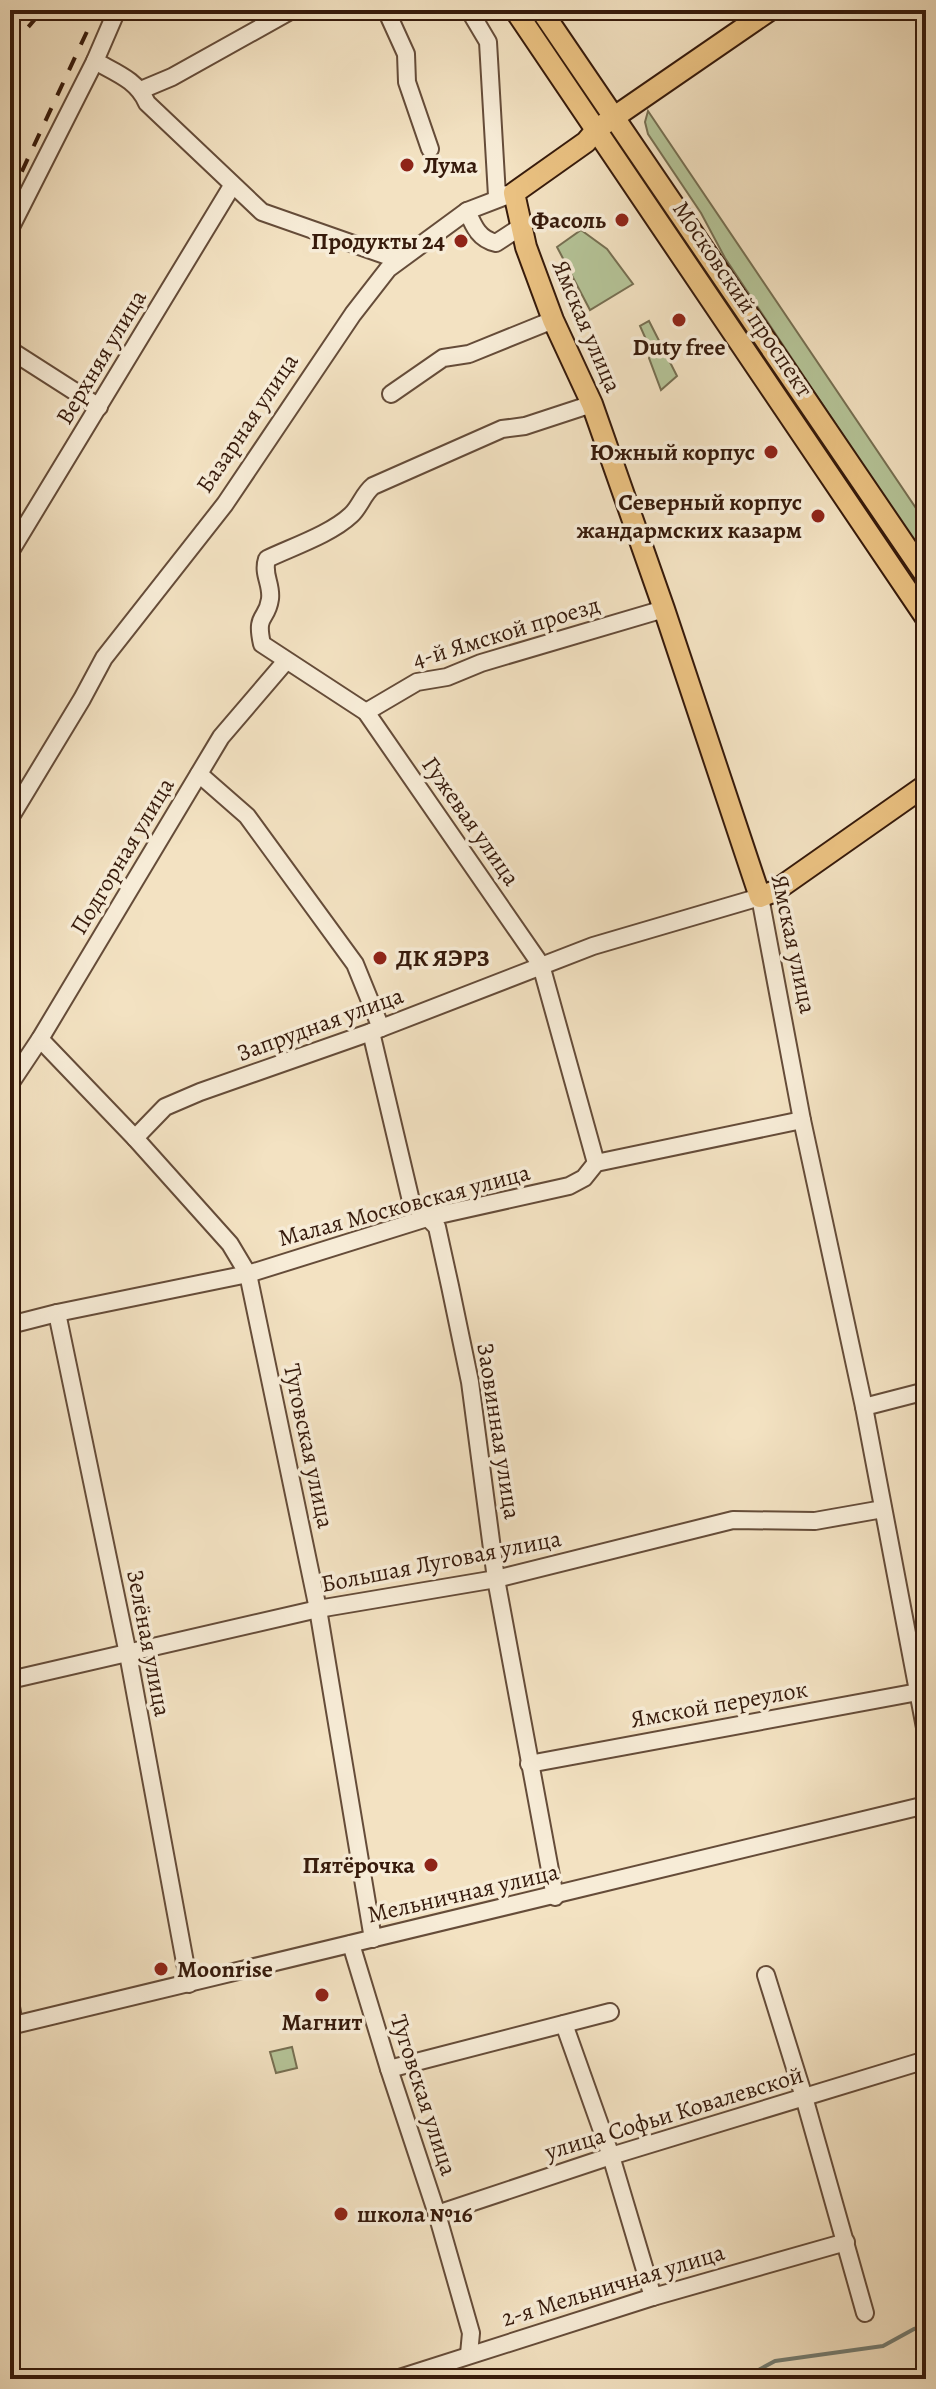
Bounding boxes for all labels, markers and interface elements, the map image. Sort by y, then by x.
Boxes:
place label: Лума [423,149,478,181]
marker: Лума [398,156,416,174]
street label: Московский проспект [665,195,821,404]
place label: Фасоль [531,204,606,236]
marker: Фасоль [613,211,631,229]
place label: Продукты 24 [311,225,445,257]
marker: Продукты 24 [452,232,470,250]
street label: Ямская улица [545,255,629,397]
street label: Верхняя улица [48,284,154,430]
marker: Duty free [670,311,688,329]
place label: Duty free [632,331,726,363]
street label: Базарная улица [188,347,306,499]
place label: Южный корпус [590,436,755,468]
marker: Южный корпус [762,443,780,461]
place label: Северный корпус жандармских казарм [576,486,802,546]
marker: Северный корпус жандармских казарм [809,507,827,525]
street label: 4-й Ямской проезд [409,588,603,676]
street label: Гужевая улица [415,750,527,892]
street label: Подгорная улица [62,772,182,940]
street label: Ямская улица [764,871,824,1017]
place label: ДК ЯЭРЗ [396,942,490,974]
marker: ДК ЯЭРЗ [371,949,389,967]
street label: Запрудная улица [232,979,408,1069]
street label: Малая Московская улица [275,1156,533,1254]
street label: Заовинная улица [469,1341,529,1521]
street label: Туговская улица [276,1361,342,1531]
street label: Большая Луговая улица [318,1522,564,1600]
street label: Зелёная улица [119,1567,179,1719]
street label: Ямской переулок [628,1673,810,1735]
place label: Пятёрочка [302,1849,416,1881]
street label: Мельничная улица [364,1855,562,1931]
marker: Пятёрочка [422,1856,440,1874]
place label: Moonrise [177,1953,273,1985]
marker: Moonrise [152,1960,170,1978]
marker: Магнит [313,1986,331,2004]
place label: Магнит [281,2006,363,2038]
street label: Туговская улица [383,2010,465,2180]
street label: улица Софьи Ковалевской [540,2058,807,2168]
place label: школа №16 [357,2198,473,2230]
marker: школа №16 [332,2205,350,2223]
street label: 2-я Мельничная улица [497,2236,729,2334]

